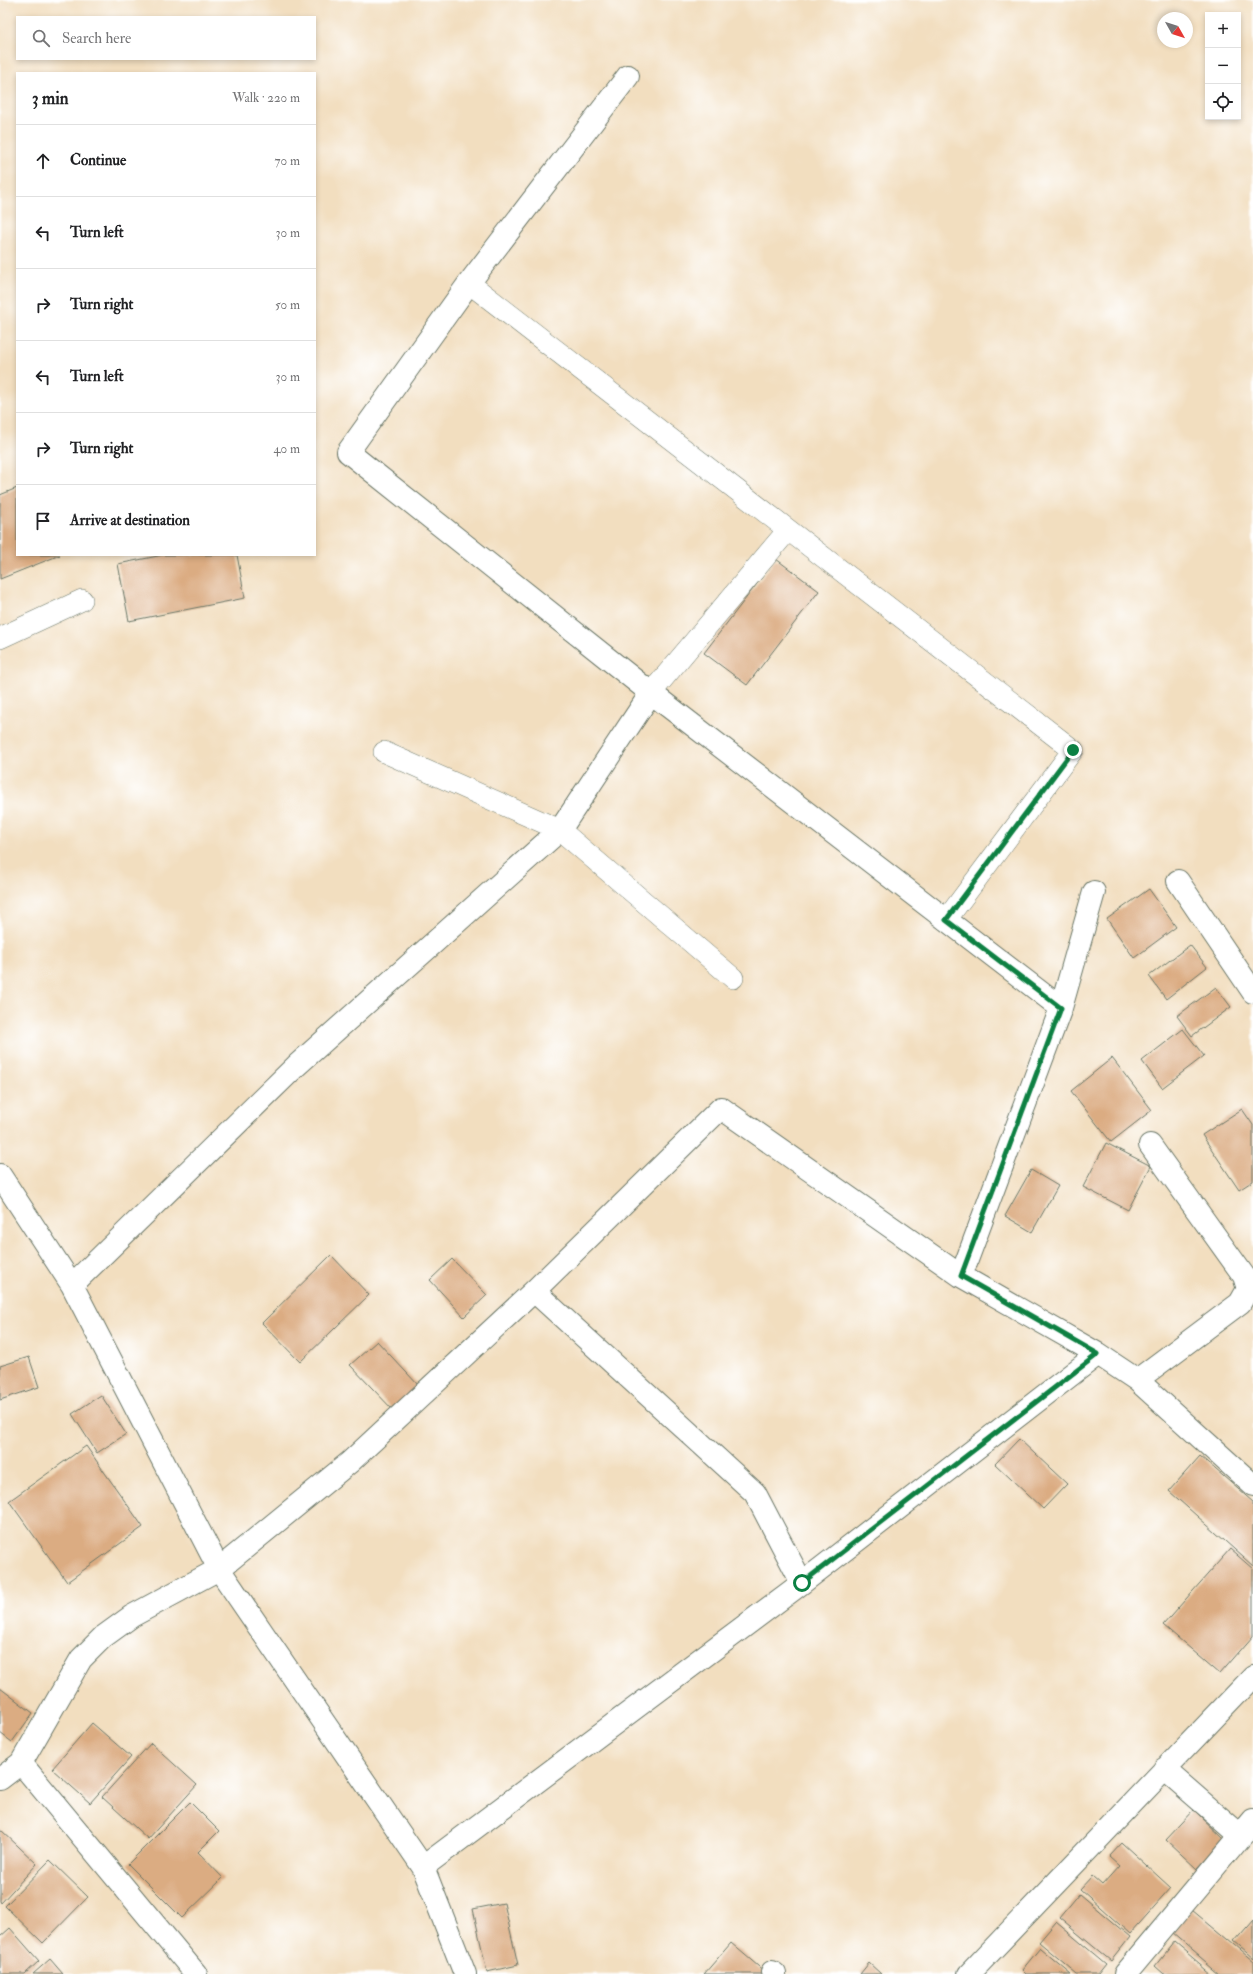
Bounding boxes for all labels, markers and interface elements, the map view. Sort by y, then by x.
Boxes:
north arrow [1157,12,1193,48]
map controls [1205,12,1241,120]
button: + [1205,12,1241,48]
search box [16,16,316,60]
icon: search [30,27,52,49]
text: Search here [62,29,131,48]
button: − [1205,48,1241,84]
button: locate [1205,84,1241,120]
text: 3 min [32,88,69,109]
text: Walk · 220 m [232,90,300,106]
icon: ahead [32,150,54,172]
text: Continue [70,151,126,170]
text: 70 m [275,153,300,169]
icon: left [32,222,54,244]
text: Turn left [70,223,124,242]
text: 30 m [276,225,300,241]
icon: right [32,294,54,316]
text: Turn right [70,295,133,314]
text: 50 m [275,297,300,313]
icon: left [32,366,54,388]
text: Turn left [70,367,124,386]
text: 30 m [276,369,300,385]
icon: right [32,438,54,460]
text: Turn right [70,439,133,458]
text: 40 m [274,441,300,457]
icon: arrive [32,510,54,532]
text: Arrive at destination [70,511,190,530]
route end [1064,741,1082,759]
route start [793,1574,811,1592]

